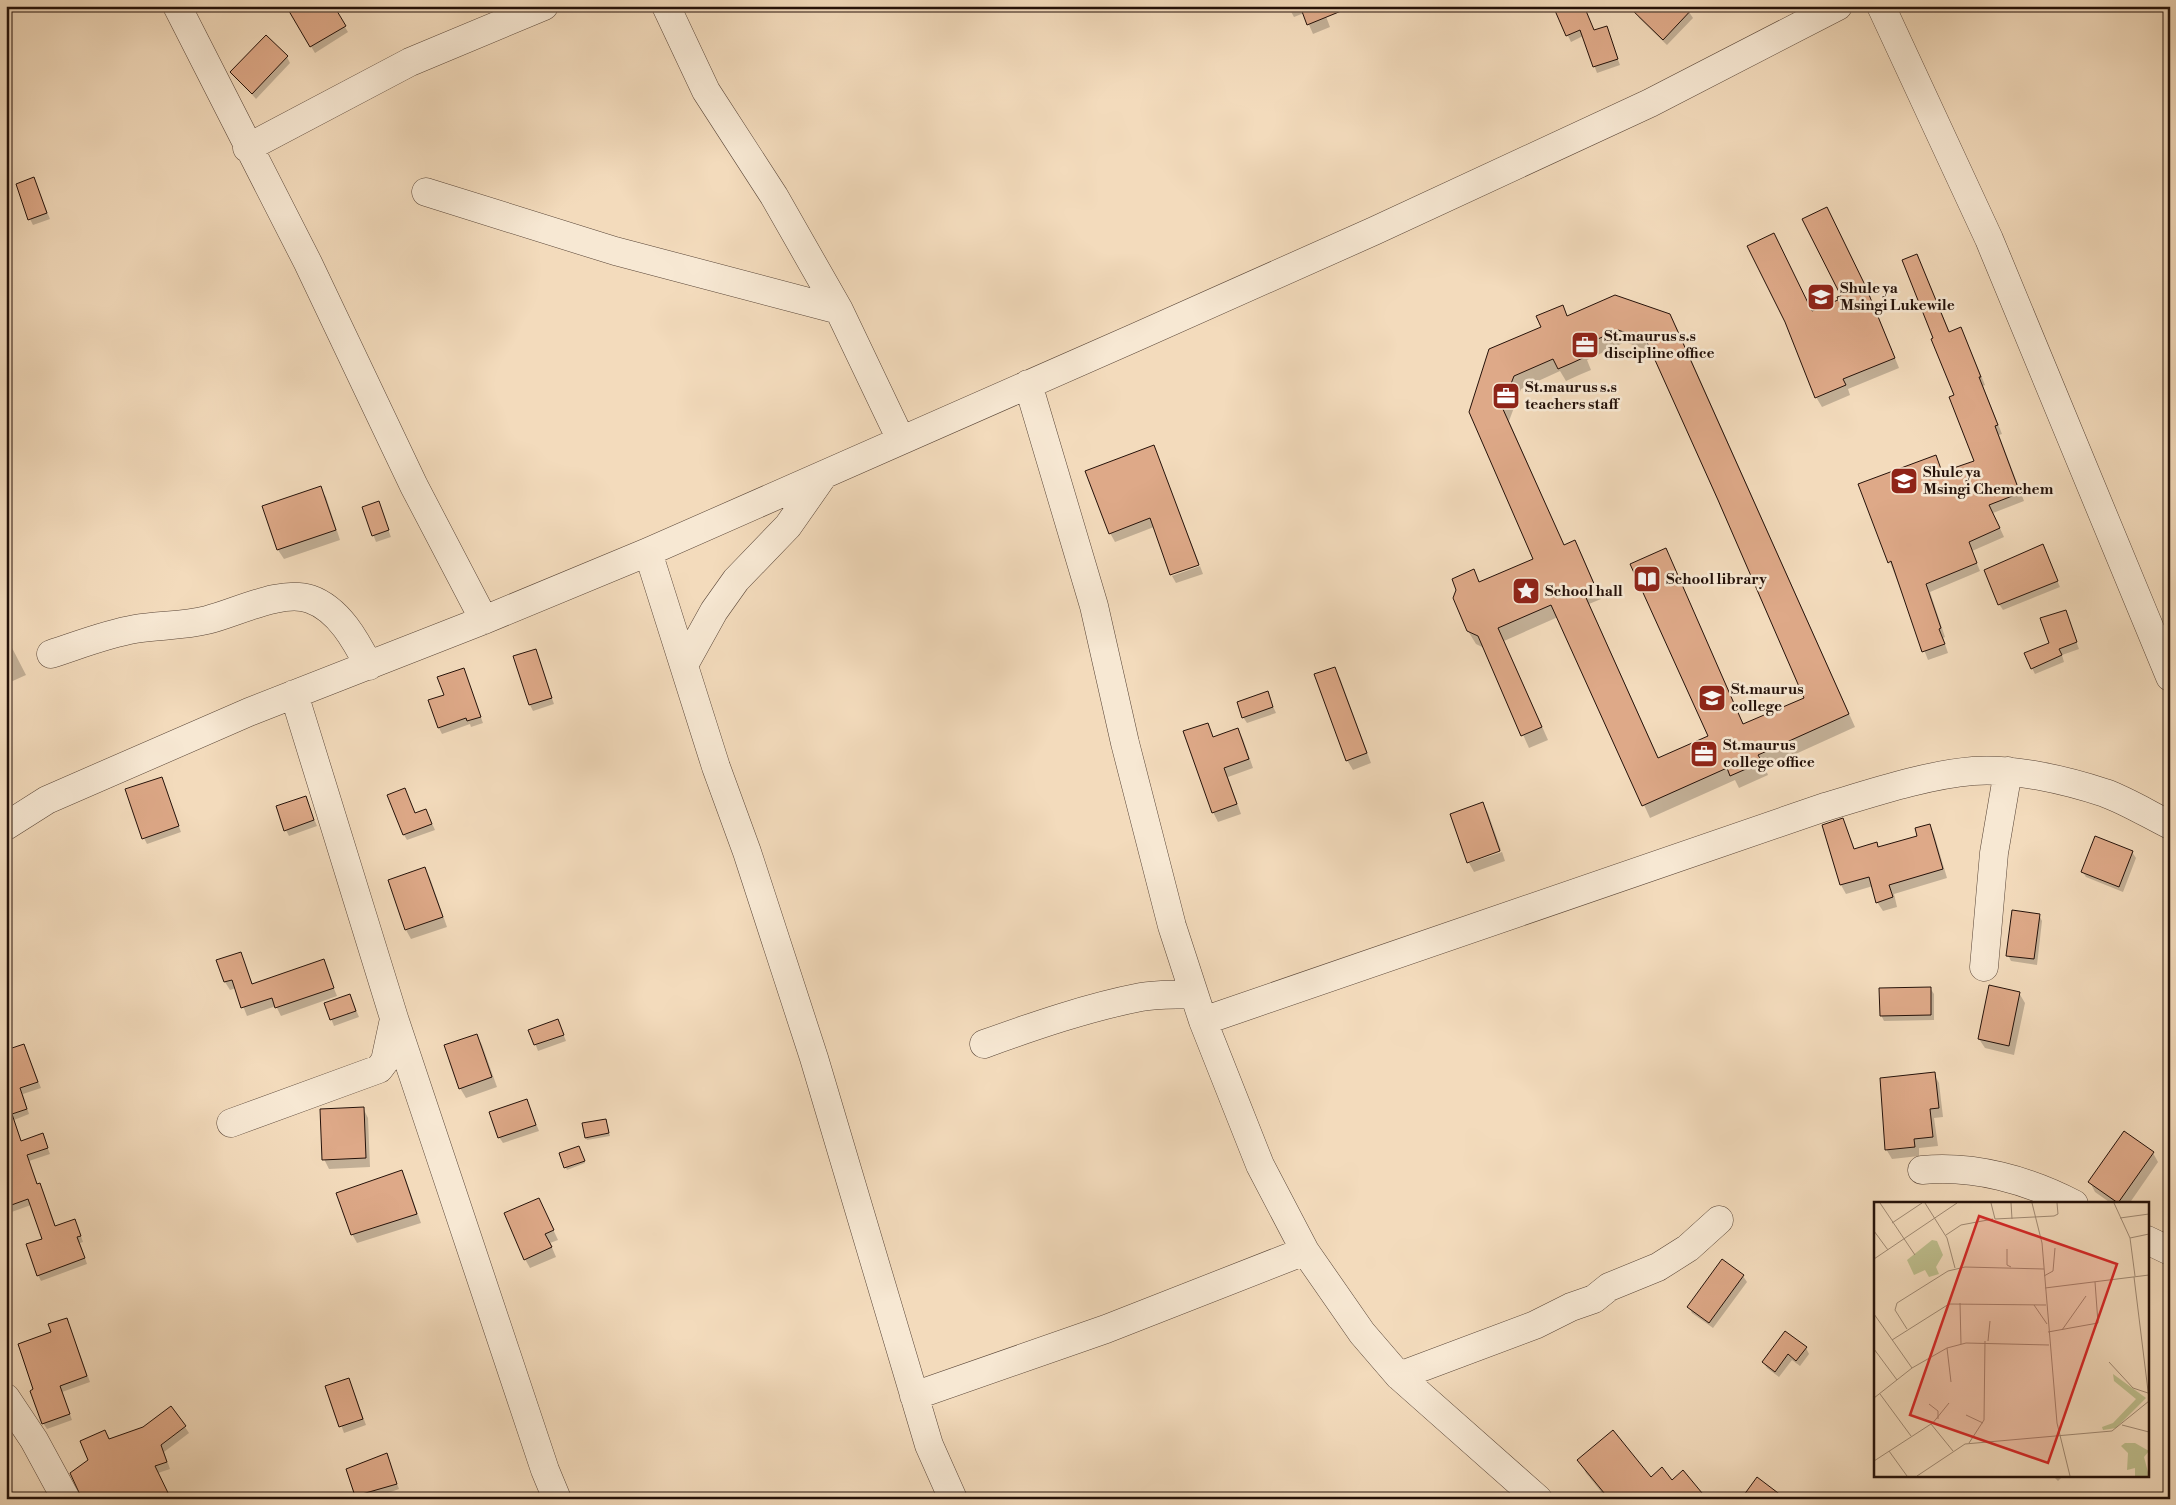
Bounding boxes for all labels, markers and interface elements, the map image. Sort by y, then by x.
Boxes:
place label: Shule ya Msingi Lukewile [1840,279,1955,315]
school or university icon: Shule ya Msingi Lukewile [1806,282,1836,312]
place label: St.maurus s.s discipline office [1604,327,1715,363]
office icon: St.maurus s.s discipline office [1570,330,1600,360]
place label: St.maurus s.s teachers staff [1525,378,1620,414]
office icon: St.maurus s.s teachers staff [1491,381,1521,411]
place label: Shule ya Msingi Chemchem [1923,463,2054,499]
school or university icon: Shule ya Msingi Chemchem [1889,466,1919,496]
library icon: School library [1632,564,1662,594]
place label: School library [1666,570,1767,589]
place icon: School hall [1511,576,1541,606]
place label: School hall [1545,582,1623,601]
place label: St.maurus college [1731,680,1804,716]
school or university icon: St.maurus college [1697,683,1727,713]
place label: St.maurus college office [1723,736,1815,772]
office icon: St.maurus college office [1689,739,1719,769]
inset map [1874,1202,2148,1478]

